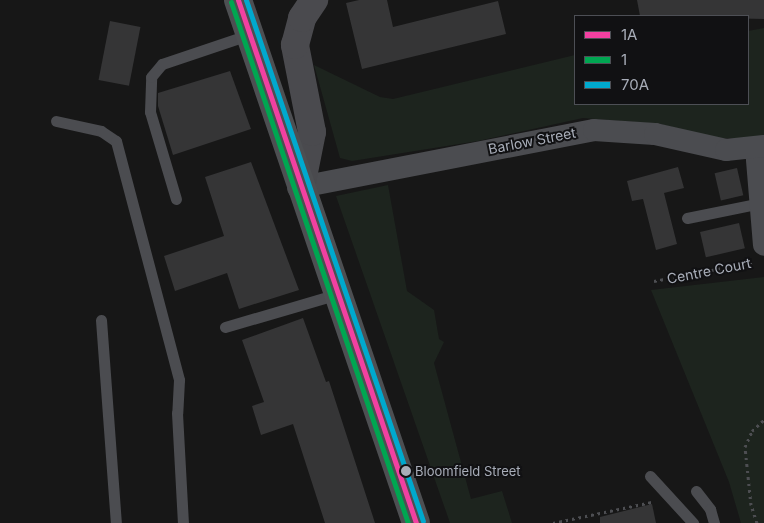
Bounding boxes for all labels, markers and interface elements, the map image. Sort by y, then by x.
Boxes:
legend [574,15,749,105]
text: 1A [621,25,637,44]
text: 1 [621,50,627,69]
text: 70A [621,75,649,94]
street label: Barlow Street [487,124,577,158]
street label: Centre Court [666,255,752,287]
place label: Bloomfield Street [415,463,521,479]
marker: Bloomfield Street [401,466,411,476]

